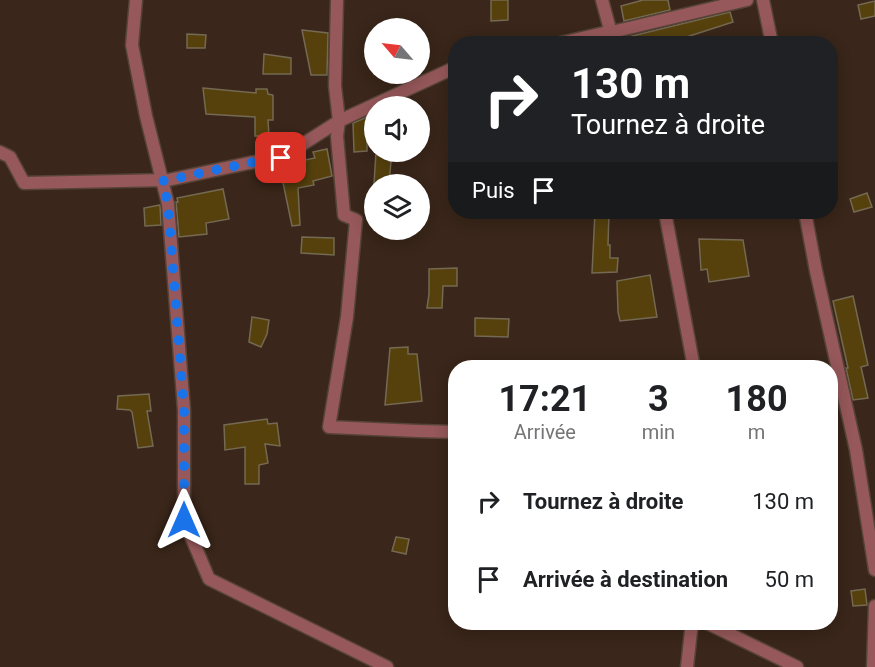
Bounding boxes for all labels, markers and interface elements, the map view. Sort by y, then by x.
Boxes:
north arrow [364,18,430,84]
map controls [364,18,430,240]
text: 130 m [571,59,690,108]
icon: right [472,60,550,138]
button: sound [364,96,430,162]
text: Tournez à droite [571,109,765,141]
pin [255,132,306,183]
icon: arrive [264,141,297,174]
button: layers [364,174,430,240]
icon: arrive [527,174,560,207]
text: Puis [472,178,515,203]
text: 17:21 [498,378,591,420]
text: 3 [648,378,669,420]
text: 180 [726,378,788,420]
text: Arrivée [514,420,576,444]
text: min [642,420,675,444]
text: m [748,420,765,444]
icon: right [472,485,505,518]
position arrow [152,488,216,552]
text: Tournez à droite [523,489,683,514]
text: 130 m [752,489,814,514]
icon: arrive [472,563,505,596]
text: Arrivée à destination [523,567,728,592]
text: 50 m [765,567,814,592]

